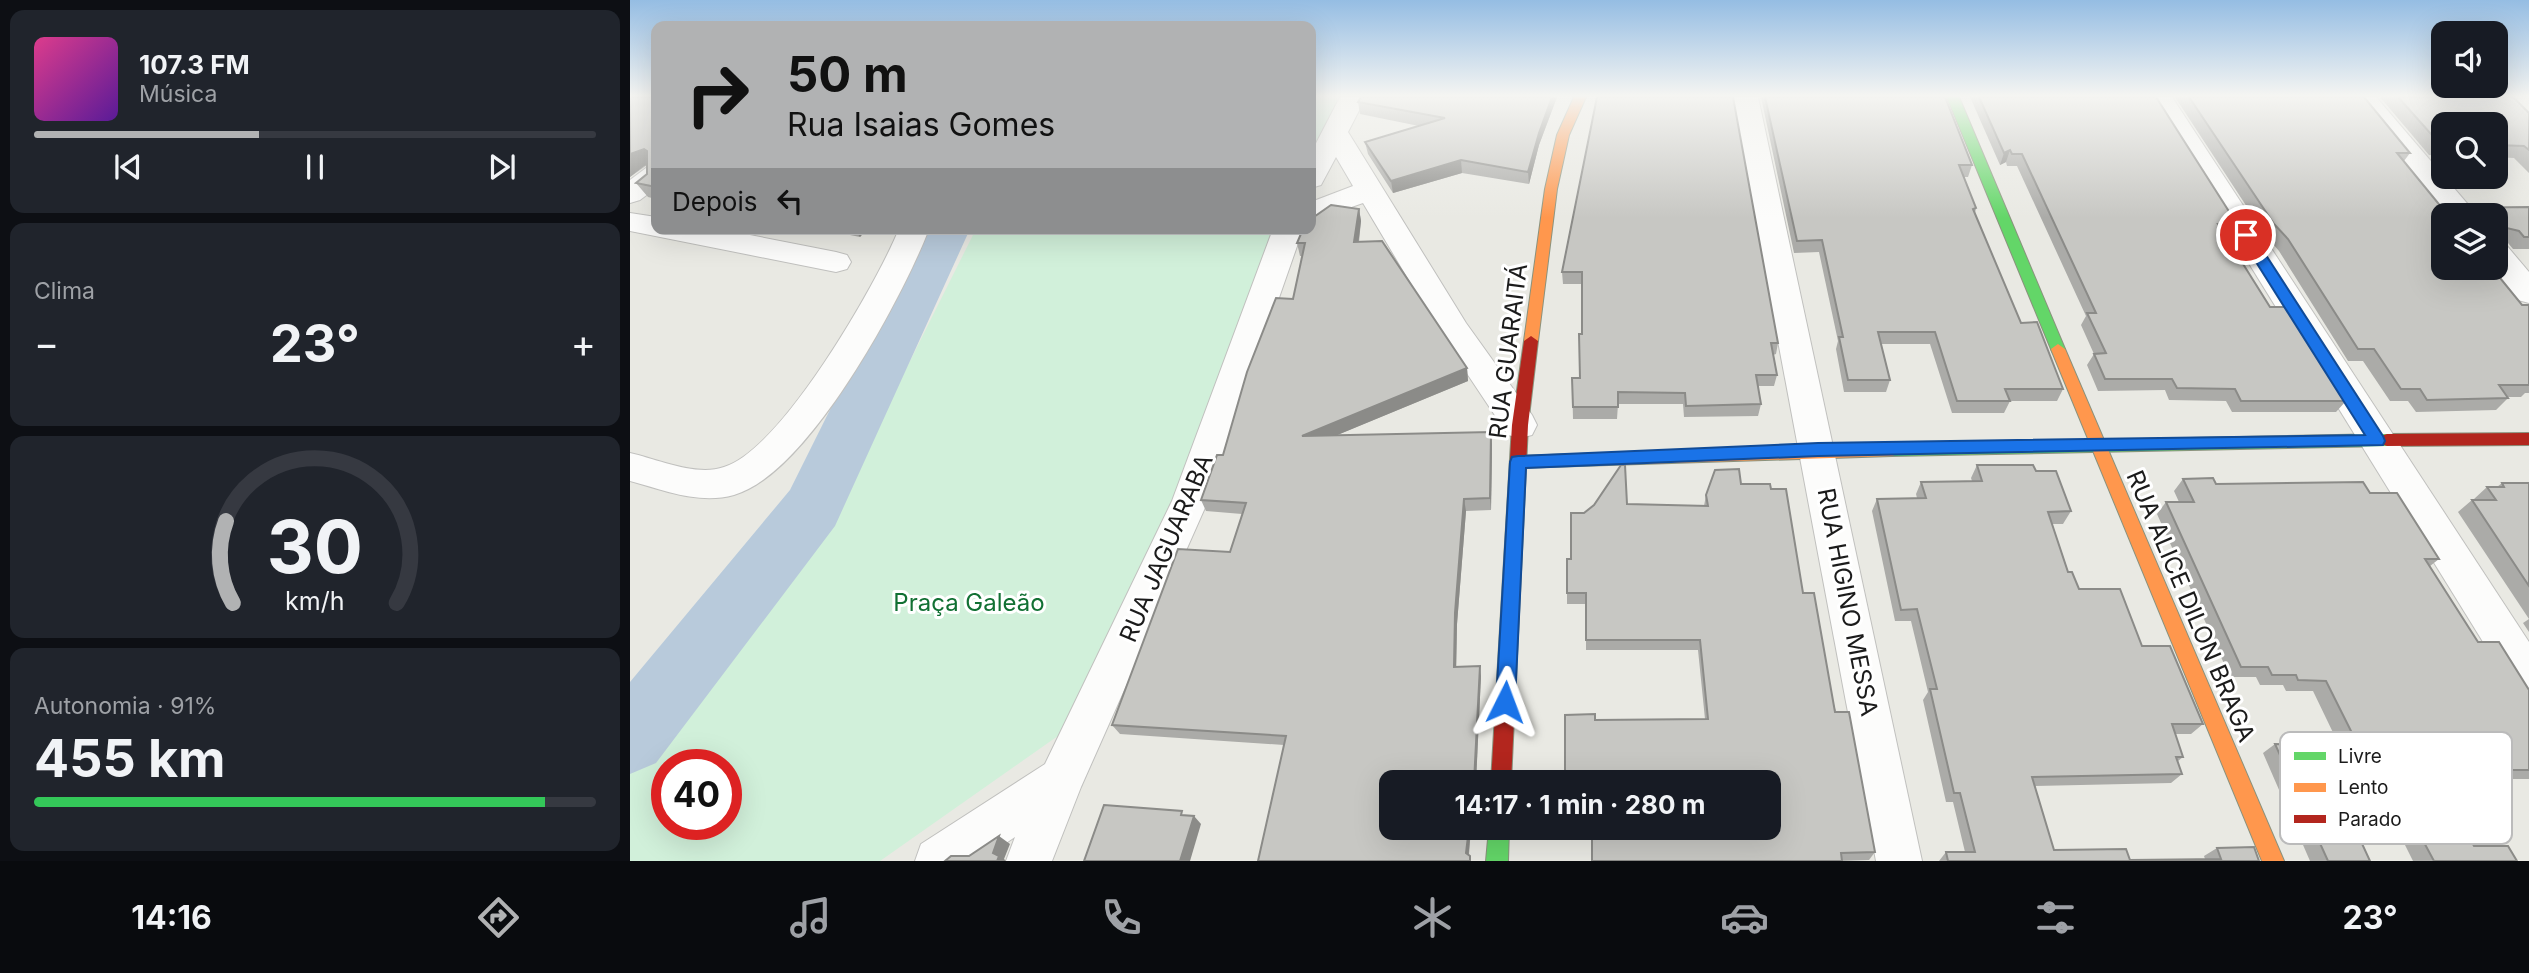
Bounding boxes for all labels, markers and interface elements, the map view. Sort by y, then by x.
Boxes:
map controls [2431,21,2508,280]
button: sound [2431,21,2508,98]
text: 50 m [787,45,908,104]
text: 107.3 FM [139,49,250,80]
icon: right [672,49,763,140]
text: Música [139,80,217,108]
text: Rua Isaias Gomes [787,105,1055,144]
button: search [2431,112,2508,189]
icon: previous [109,148,147,186]
icon: pause [296,148,334,186]
icon: next [483,148,521,186]
icon: left [771,182,809,220]
text: Depois [672,186,757,217]
button: layers [2431,203,2508,280]
pin [2216,205,2276,265]
icon: arrive [2227,216,2265,254]
street label: RUA GUARAITÁ [1482,262,1533,440]
text: Clima [34,277,95,305]
text: 23° [270,312,360,375]
text: − [34,320,59,366]
text: + [571,320,596,366]
street label: RUA JAGUARABA [1113,450,1219,646]
street label: RUA ALICE DILON BRAGA [2121,466,2261,746]
street label: RUA HIGINO MESSA [1812,486,1884,718]
text: 30 [267,502,363,591]
text: km/h [285,586,345,616]
park label: Praça Galeão [893,588,1045,617]
position arrow [1468,665,1542,739]
text: Autonomia · 91% [34,692,216,720]
text: 455 km [34,727,226,790]
legend [2280,732,2512,844]
text: Livre [2338,745,2382,768]
speed limit sign: 40 [651,749,742,840]
text: Lento [2338,776,2388,799]
text: 14:17 · 1 min · 280 m [1455,789,1705,820]
text: Parado [2338,808,2402,831]
icon: directions [474,893,523,942]
icon: music [786,893,835,942]
icon: phone [1097,893,1146,942]
icon: climate [1408,893,1457,942]
icon: car [1720,893,1769,942]
icon: filters [2031,893,2080,942]
text: 14:16 [131,898,212,937]
text: 23° [2343,898,2398,937]

